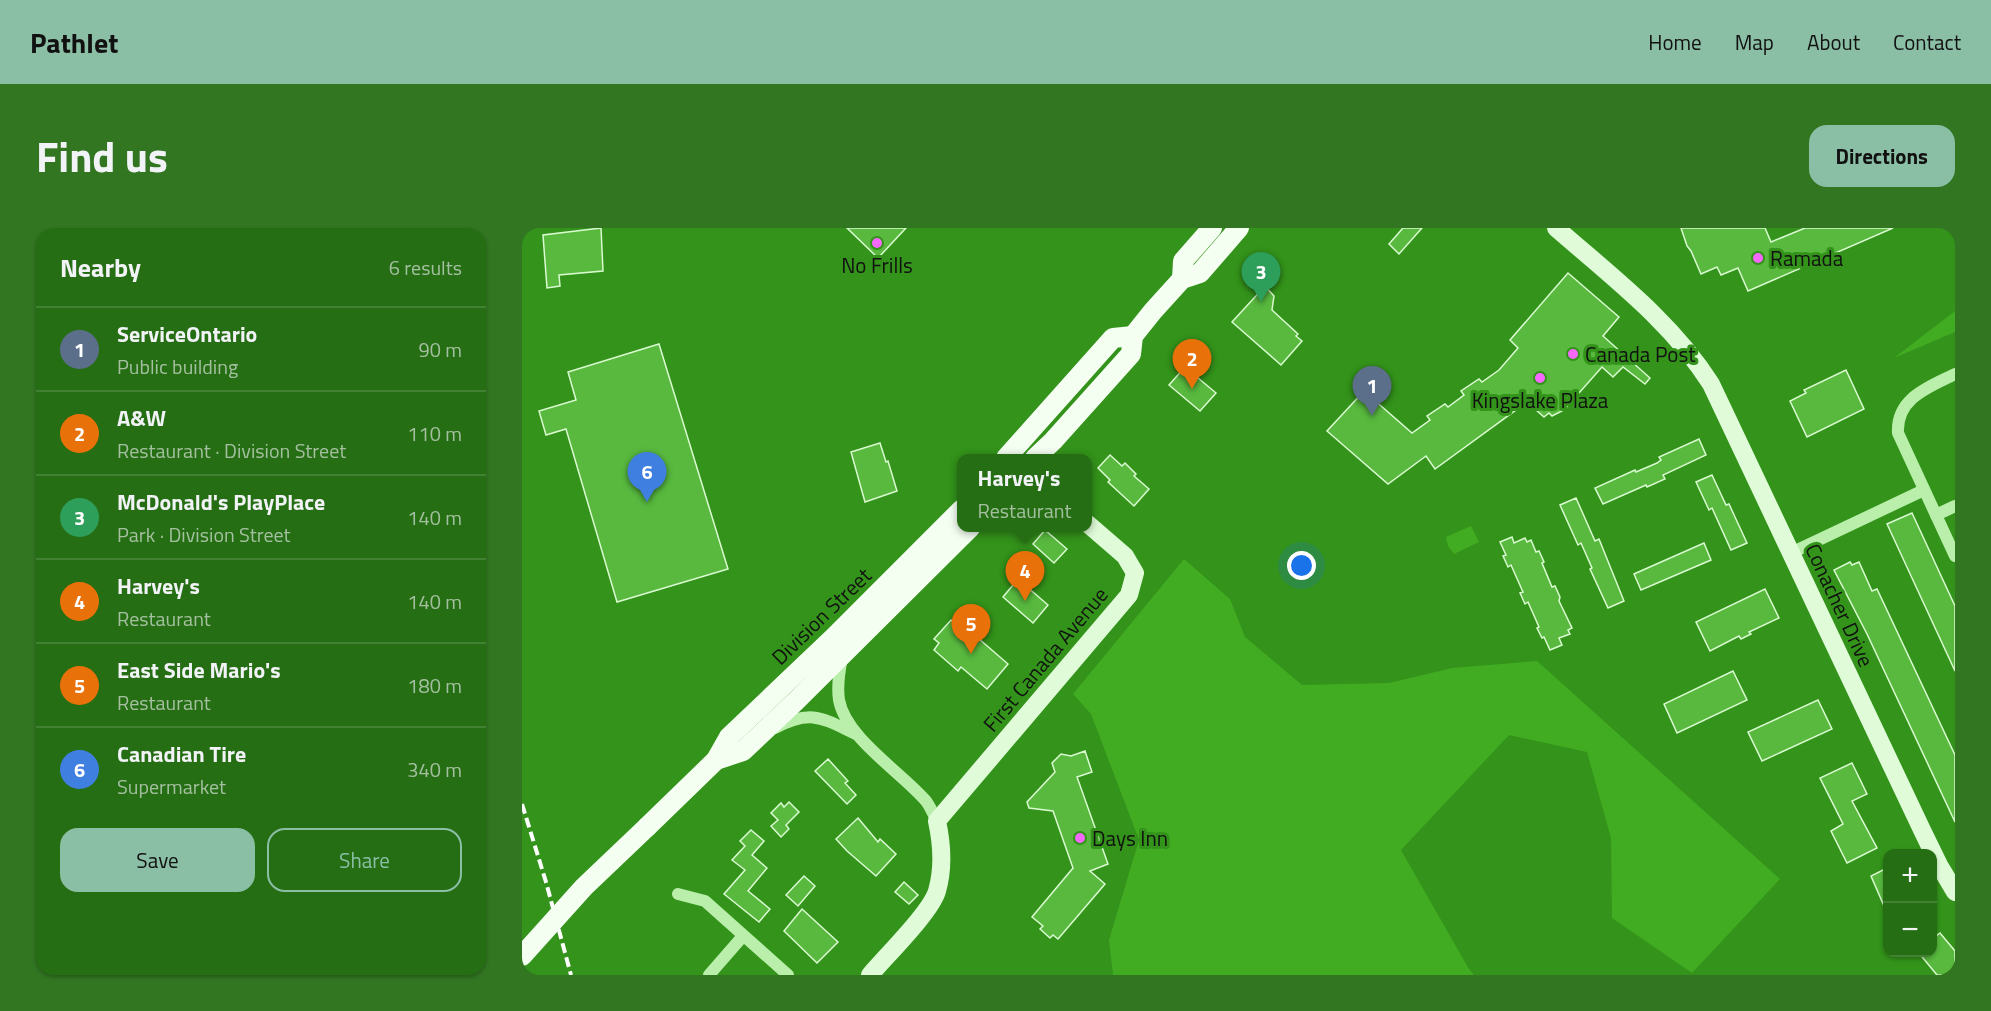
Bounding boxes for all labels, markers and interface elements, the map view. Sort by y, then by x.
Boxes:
text: Pathlet [30,21,118,64]
text: Home [1648,26,1702,58]
text: Map [1735,26,1774,58]
text: About [1807,26,1860,58]
text: Contact [1893,26,1961,58]
text: Find us [36,124,168,188]
button: Directions [1809,125,1955,187]
marker: No Frills [870,236,884,250]
place label: Ramada [1770,242,1844,274]
text: Nearby [60,248,141,287]
place label: No Frills [841,249,913,281]
marker: Ramada [1751,251,1765,265]
text: 6 results [389,252,462,283]
pin: 3 [1242,253,1280,302]
text: ServiceOntario [117,317,257,351]
text: 1 [74,334,85,365]
text: 90 m [418,334,462,365]
place label: Canada Post [1585,338,1696,370]
pin: 2 [1172,340,1212,389]
marker: Canada Post [1566,347,1580,361]
text: Public building [117,351,238,382]
pin: 1 [1352,366,1392,416]
marker: Kingslake Plaza [1533,371,1547,385]
place label: Kingslake Plaza [1472,384,1609,416]
text: A&W [117,401,166,435]
text: 2 [74,418,85,449]
text: 110 m [407,418,462,449]
text: Restaurant · Division Street [117,435,346,466]
pin: 6 [628,452,666,502]
popup [957,454,1092,532]
text: Harvey's [978,461,1060,495]
text: McDonald's PlayPlace [117,485,325,519]
text: Restaurant [978,495,1071,526]
text: 3 [74,502,85,533]
text: 140 m [407,502,462,533]
text: Park · Division Street [117,519,291,550]
street label: Conacher Drive [1797,538,1883,672]
your location [1287,551,1316,580]
pin: 4 [1006,552,1044,601]
street label: Division Street [764,559,879,672]
text: Harvey's [117,569,200,603]
street label: First Canada Avenue [975,580,1115,738]
text: 4 [74,586,85,617]
text: 140 m [407,586,462,617]
text: Restaurant [117,603,211,634]
pin: 5 [952,604,990,654]
text: East Side Mario's [117,653,281,687]
text: 5 [74,670,85,701]
text: 180 m [407,670,462,701]
text: Restaurant [117,687,211,718]
text: Canadian Tire [117,737,246,771]
text: 6 [74,754,85,785]
text: 340 m [407,754,462,785]
text: Supermarket [117,771,226,802]
place label: Days Inn [1092,822,1168,854]
button: Save [60,828,255,892]
button: Share [267,828,462,892]
marker: Days Inn [1073,831,1087,845]
map controls [1883,849,1937,957]
button: + [1883,849,1937,903]
button: − [1883,903,1937,957]

